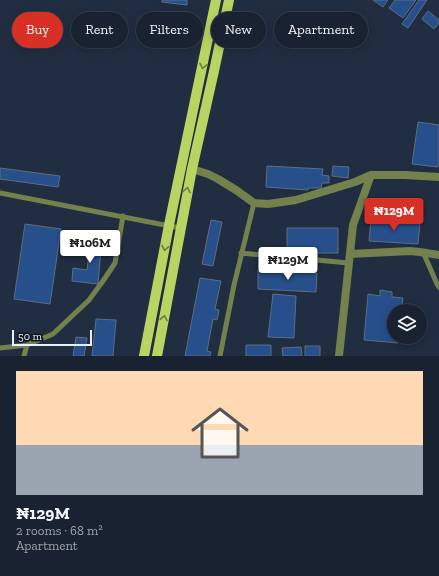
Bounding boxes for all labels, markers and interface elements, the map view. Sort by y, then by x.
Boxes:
chip: Buy [12,12,63,48]
chip: Rent [71,12,128,48]
chip: Filters [136,12,203,48]
chip: New [211,12,266,48]
chip: Apartment [274,12,368,48]
one-way arrow [199,62,207,69]
one-way arrow [183,187,191,193]
pin: ₦129M [366,198,422,232]
text: ₦129M [373,203,415,218]
pin: ₦106M [62,230,118,264]
text: ₦106M [69,235,111,250]
one-way arrow [161,245,169,251]
pin: ₦129M [260,247,316,281]
text: ₦129M [267,252,309,267]
map controls [387,304,427,344]
button: layers [387,304,427,344]
one-way arrow [159,315,167,321]
scale bar [12,328,92,347]
text: 50 m [18,330,42,343]
icon: home [184,397,256,469]
text: ₦129M [16,503,70,523]
text: 2 rooms · 68 m² [16,523,103,538]
text: Apartment [16,538,78,553]

